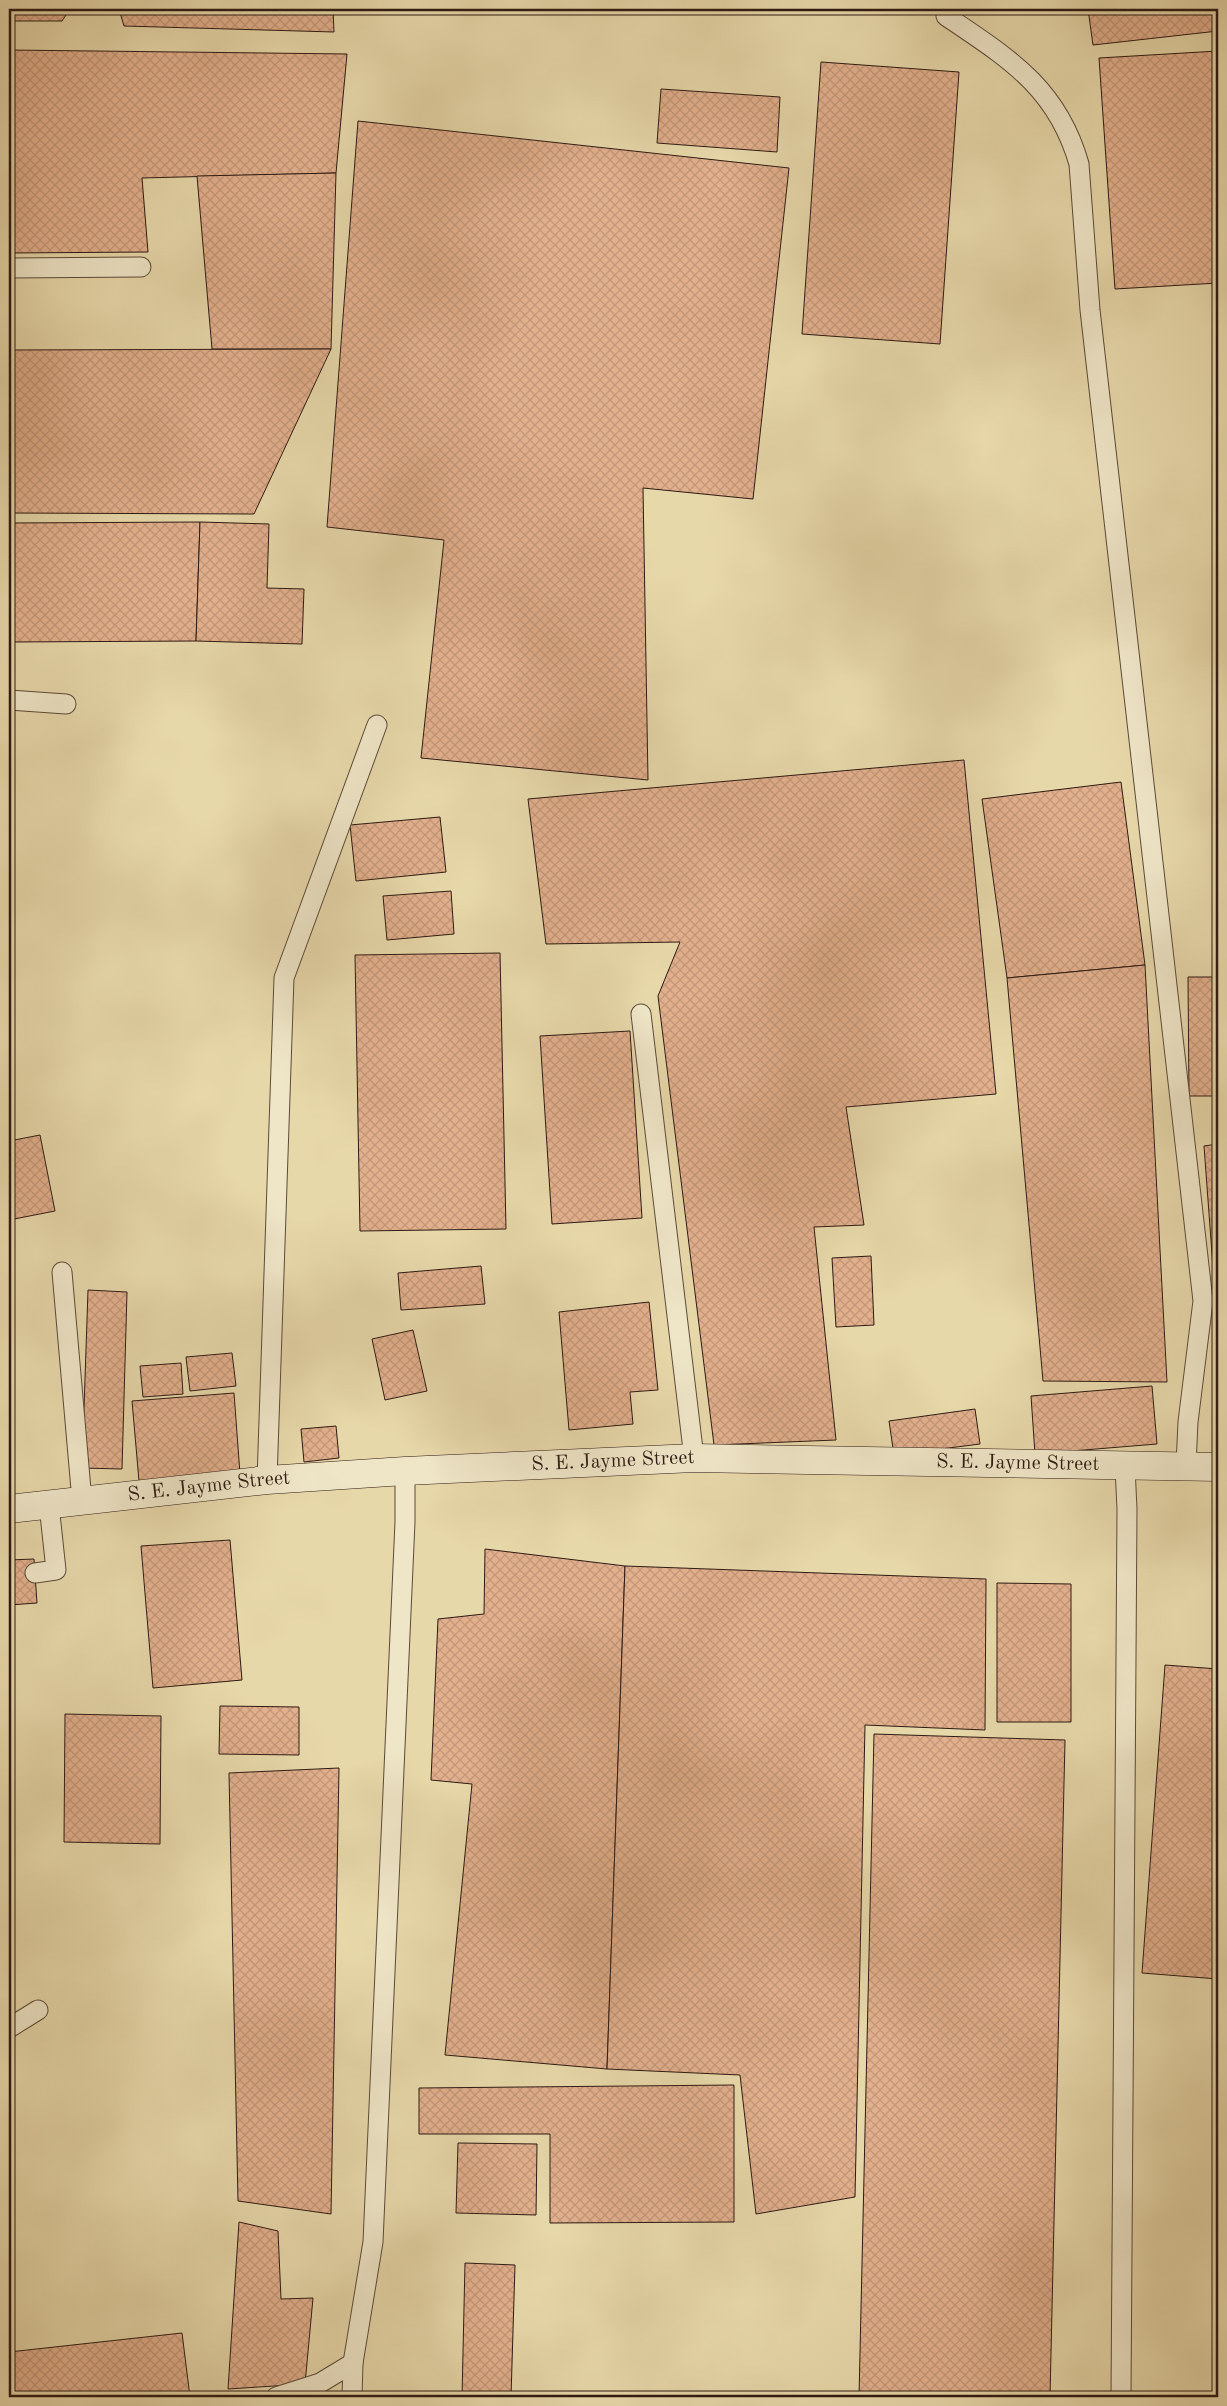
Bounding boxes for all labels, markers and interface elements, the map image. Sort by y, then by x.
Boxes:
street label: S. E. Jayme Street [531,1448,695,1475]
street label: S. E. Jayme Street [936,1452,1100,1475]
street label: S. E. Jayme Street [126,1469,291,1506]

